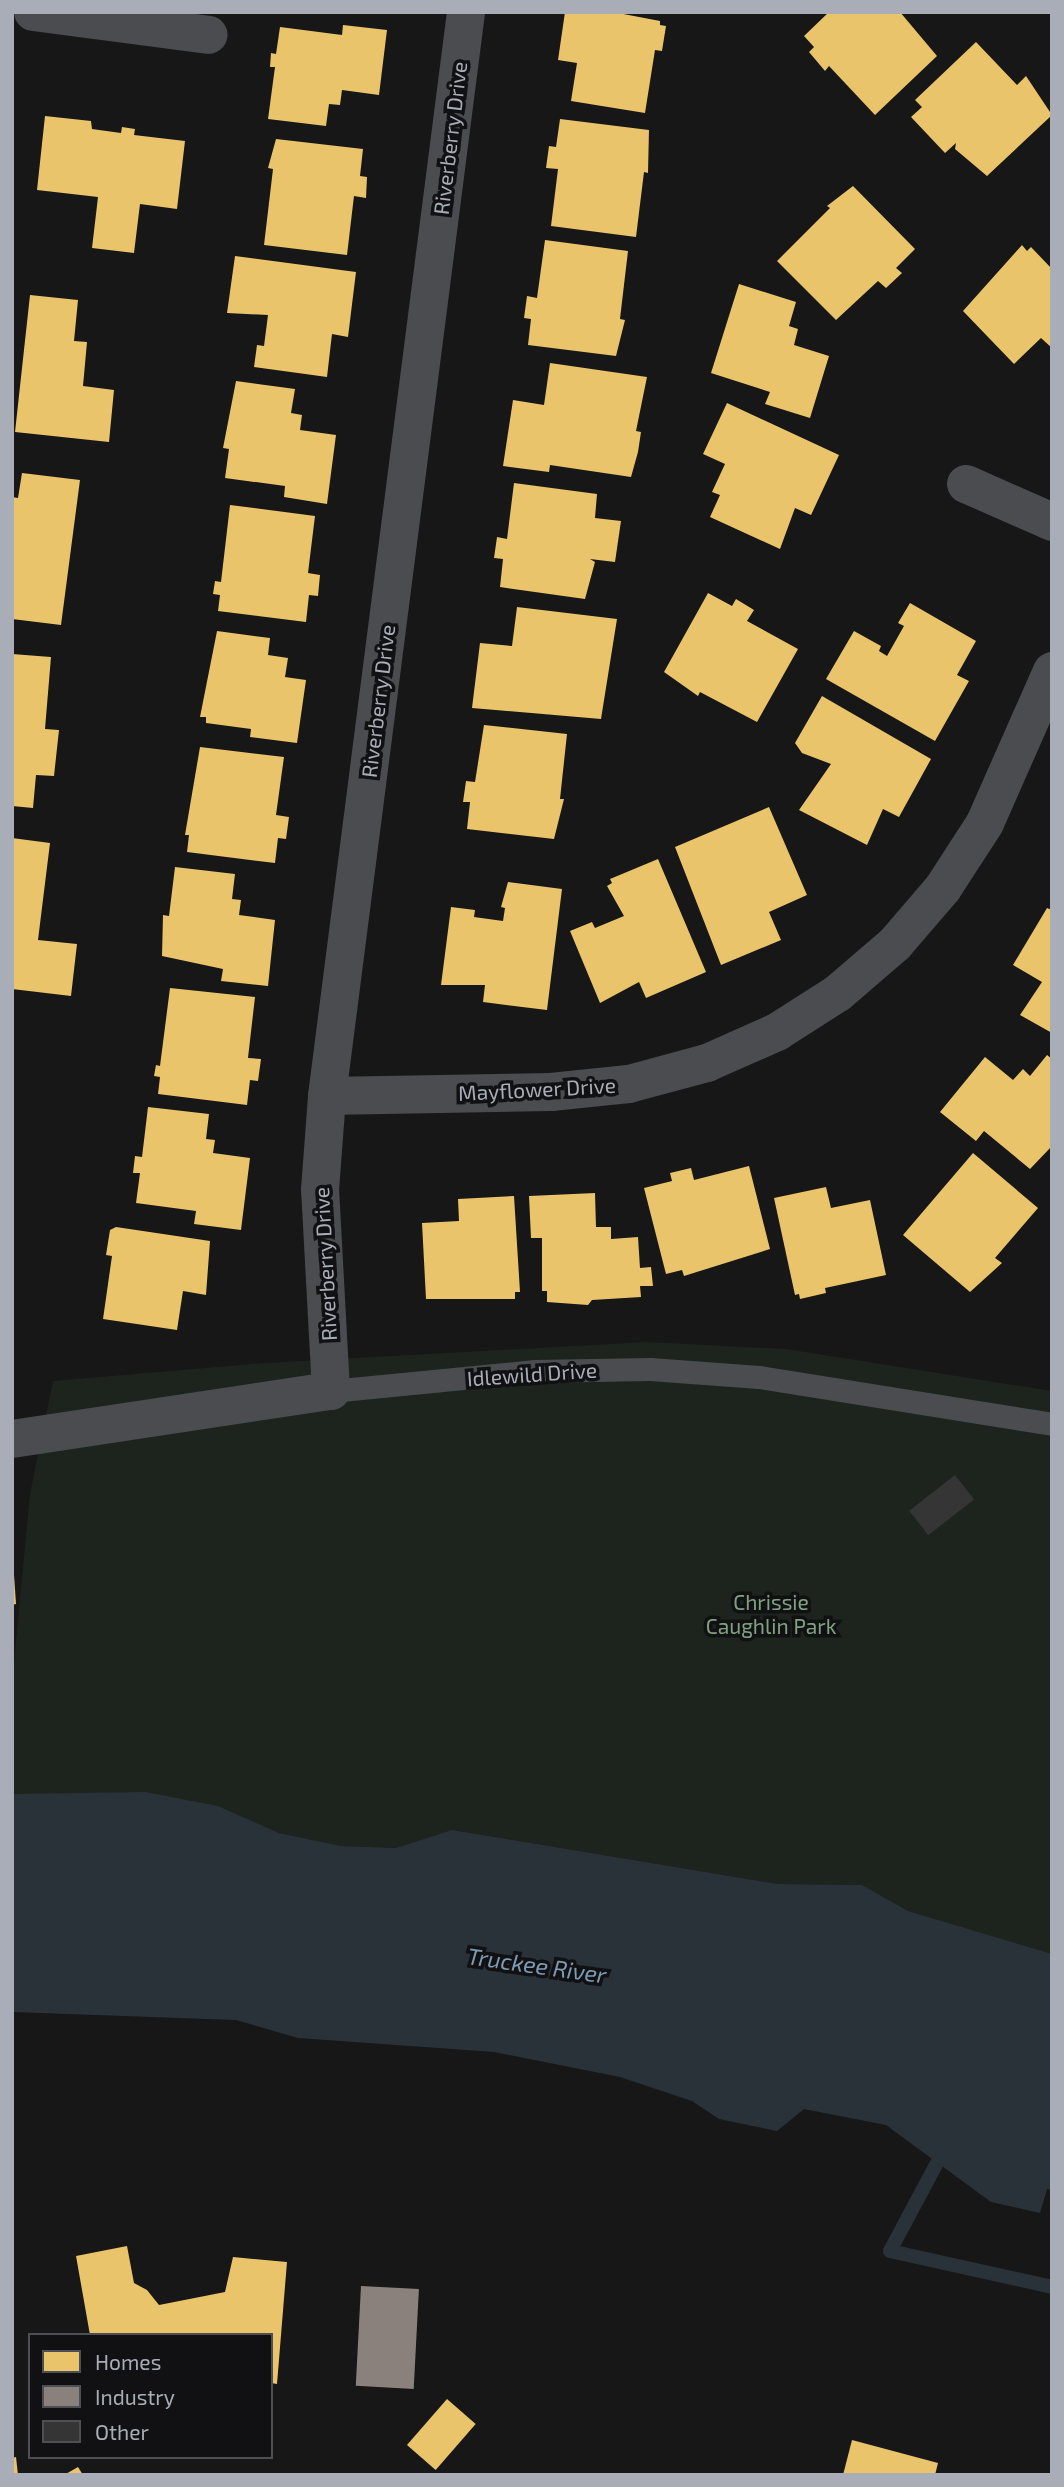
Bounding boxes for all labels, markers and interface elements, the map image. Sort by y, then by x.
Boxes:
street label: Riverberry Drive [428,60,472,216]
street label: Riverberry Drive [356,623,400,779]
street label: Mayflower Drive [457,1072,617,1106]
street label: Riverberry Drive [308,1186,342,1342]
street label: Idlewild Drive [466,1357,598,1391]
park label: Chrissie Caughlin Park [706,1589,836,1639]
water label: Truckee River [466,1942,608,1988]
legend [28,2333,273,2459]
text: Homes [95,2349,161,2374]
text: Industry [95,2384,175,2409]
text: Other [95,2419,149,2444]

